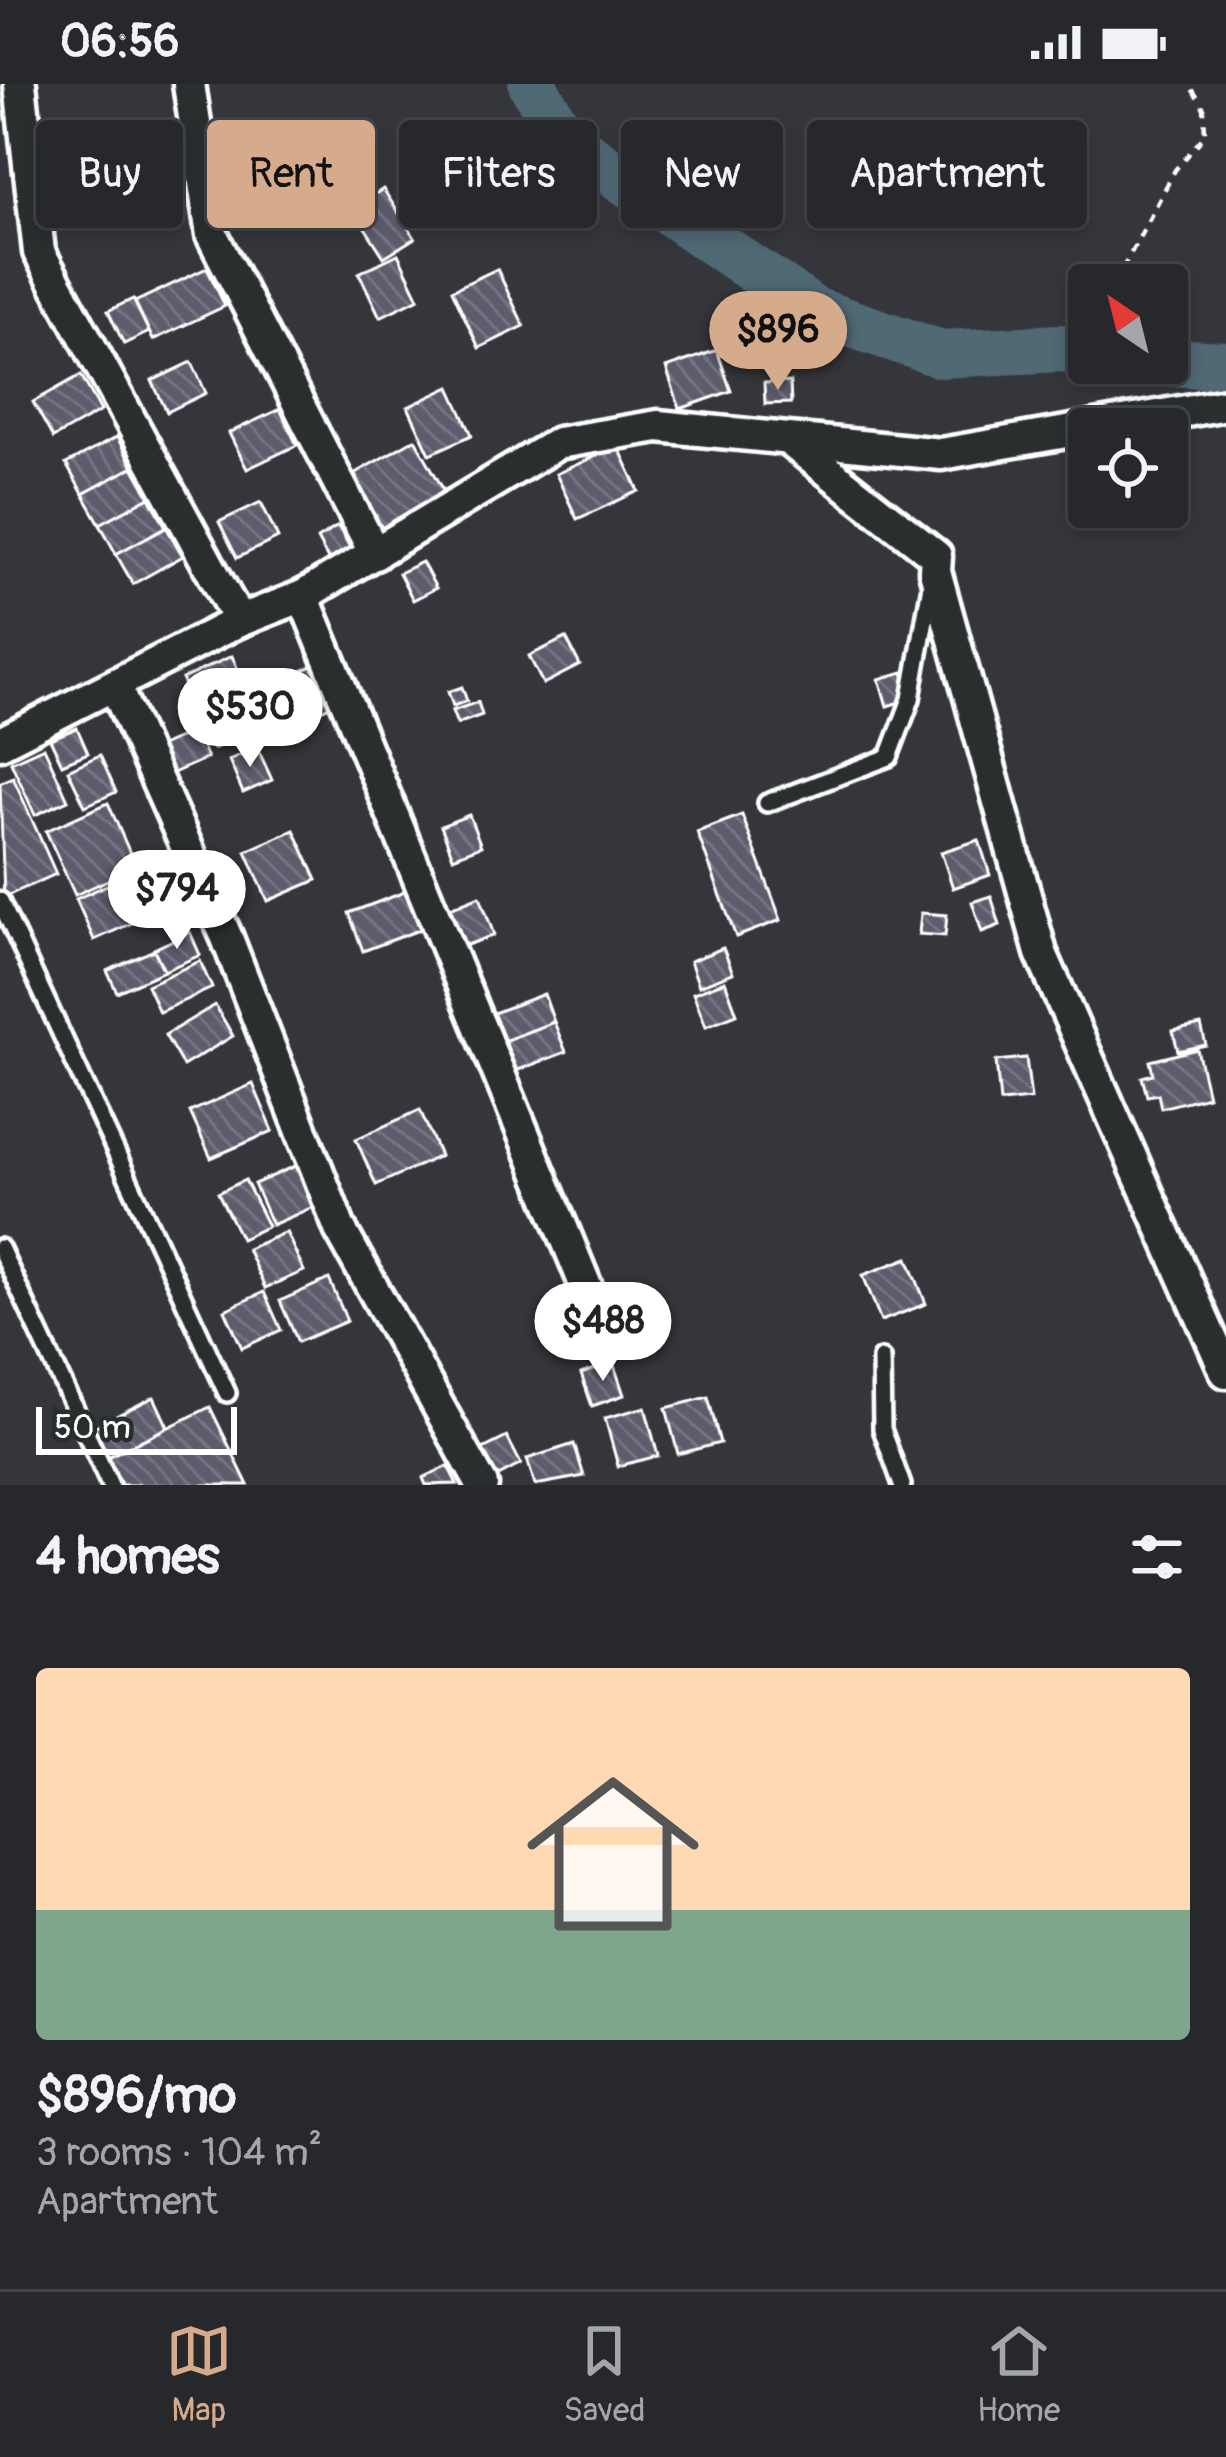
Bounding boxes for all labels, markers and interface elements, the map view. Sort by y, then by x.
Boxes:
text: 06:56 [60,14,180,70]
chip: Buy [36,120,183,228]
chip: Rent [207,120,375,228]
chip: Filters [399,120,597,228]
chip: New [621,120,783,228]
chip: Apartment [807,120,1087,228]
north arrow [1068,264,1188,384]
map controls [1068,264,1188,528]
pin: $896 [707,291,849,393]
text: $896 [736,305,820,354]
button: locate [1068,408,1188,528]
pin: $530 [179,668,321,770]
text: $530 [205,682,295,731]
pin: $794 [106,850,248,952]
text: $794 [135,864,219,913]
pin: $488 [532,1282,674,1384]
text: $488 [561,1296,645,1345]
scale bar [36,1401,237,1454]
text: 50 m [54,1407,131,1448]
icon: filters [1124,1524,1190,1590]
text: 4 homes [36,1525,220,1589]
icon: home [505,1746,721,1962]
text: $896/mo [36,2064,236,2128]
text: 3 rooms · 104 m² [36,2128,322,2177]
text: Apartment [36,2177,218,2226]
tab: Map [166,2318,232,2431]
tab: Saved [563,2318,645,2431]
tab: Home [977,2318,1060,2431]

